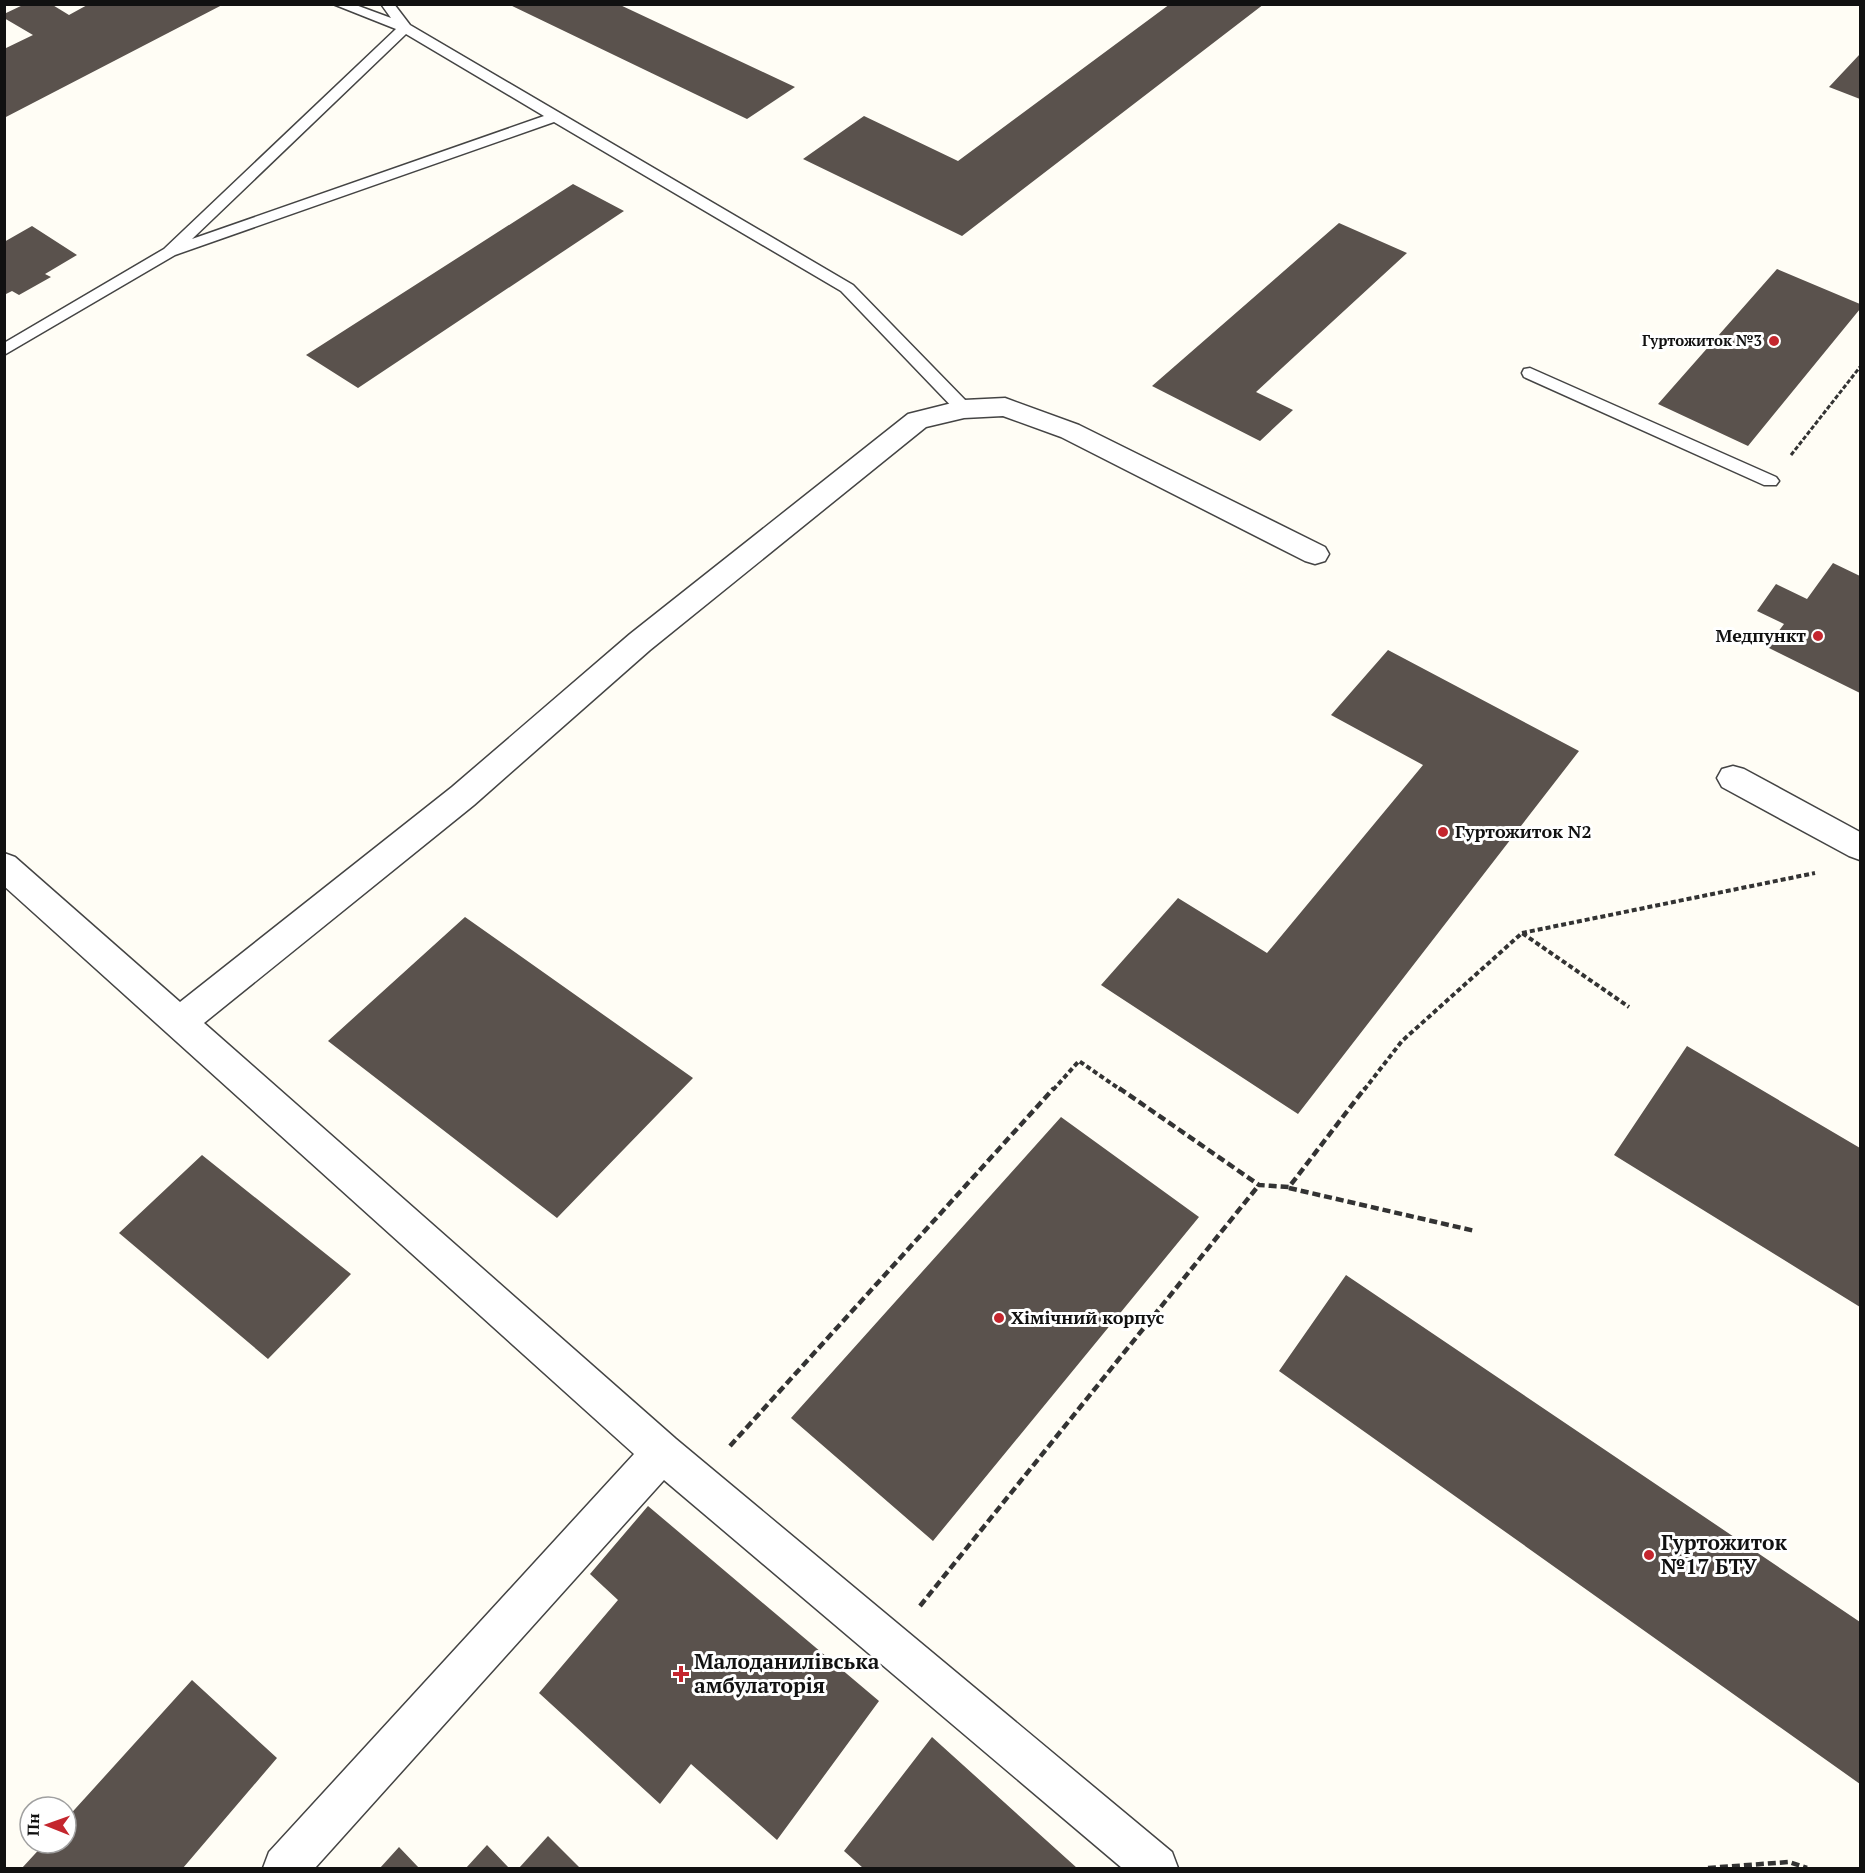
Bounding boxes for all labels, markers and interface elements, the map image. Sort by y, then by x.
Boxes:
place label: Гуртожиток №3 [1642,330,1762,350]
marker: Гуртожиток №3 [1767,334,1781,348]
place label: Медпункт [1715,623,1806,647]
marker: Медпункт [1811,629,1825,643]
place label: Гуртожиток N2 [1455,819,1592,843]
marker: Гуртожиток N2 [1436,825,1450,839]
place label: Хімічний корпус [1011,1305,1164,1329]
marker: Хімічний корпус [992,1311,1006,1325]
place label: Гуртожиток №17 БТУ [1661,1528,1787,1580]
marker: Гуртожиток №17 БТУ [1642,1548,1656,1562]
place label: Малоданилівська амбулаторія [694,1647,880,1699]
marker: Малоданилівська амбулаторія [672,1665,690,1683]
north arrow [18,1795,78,1855]
text: Пн [22,1813,44,1836]

